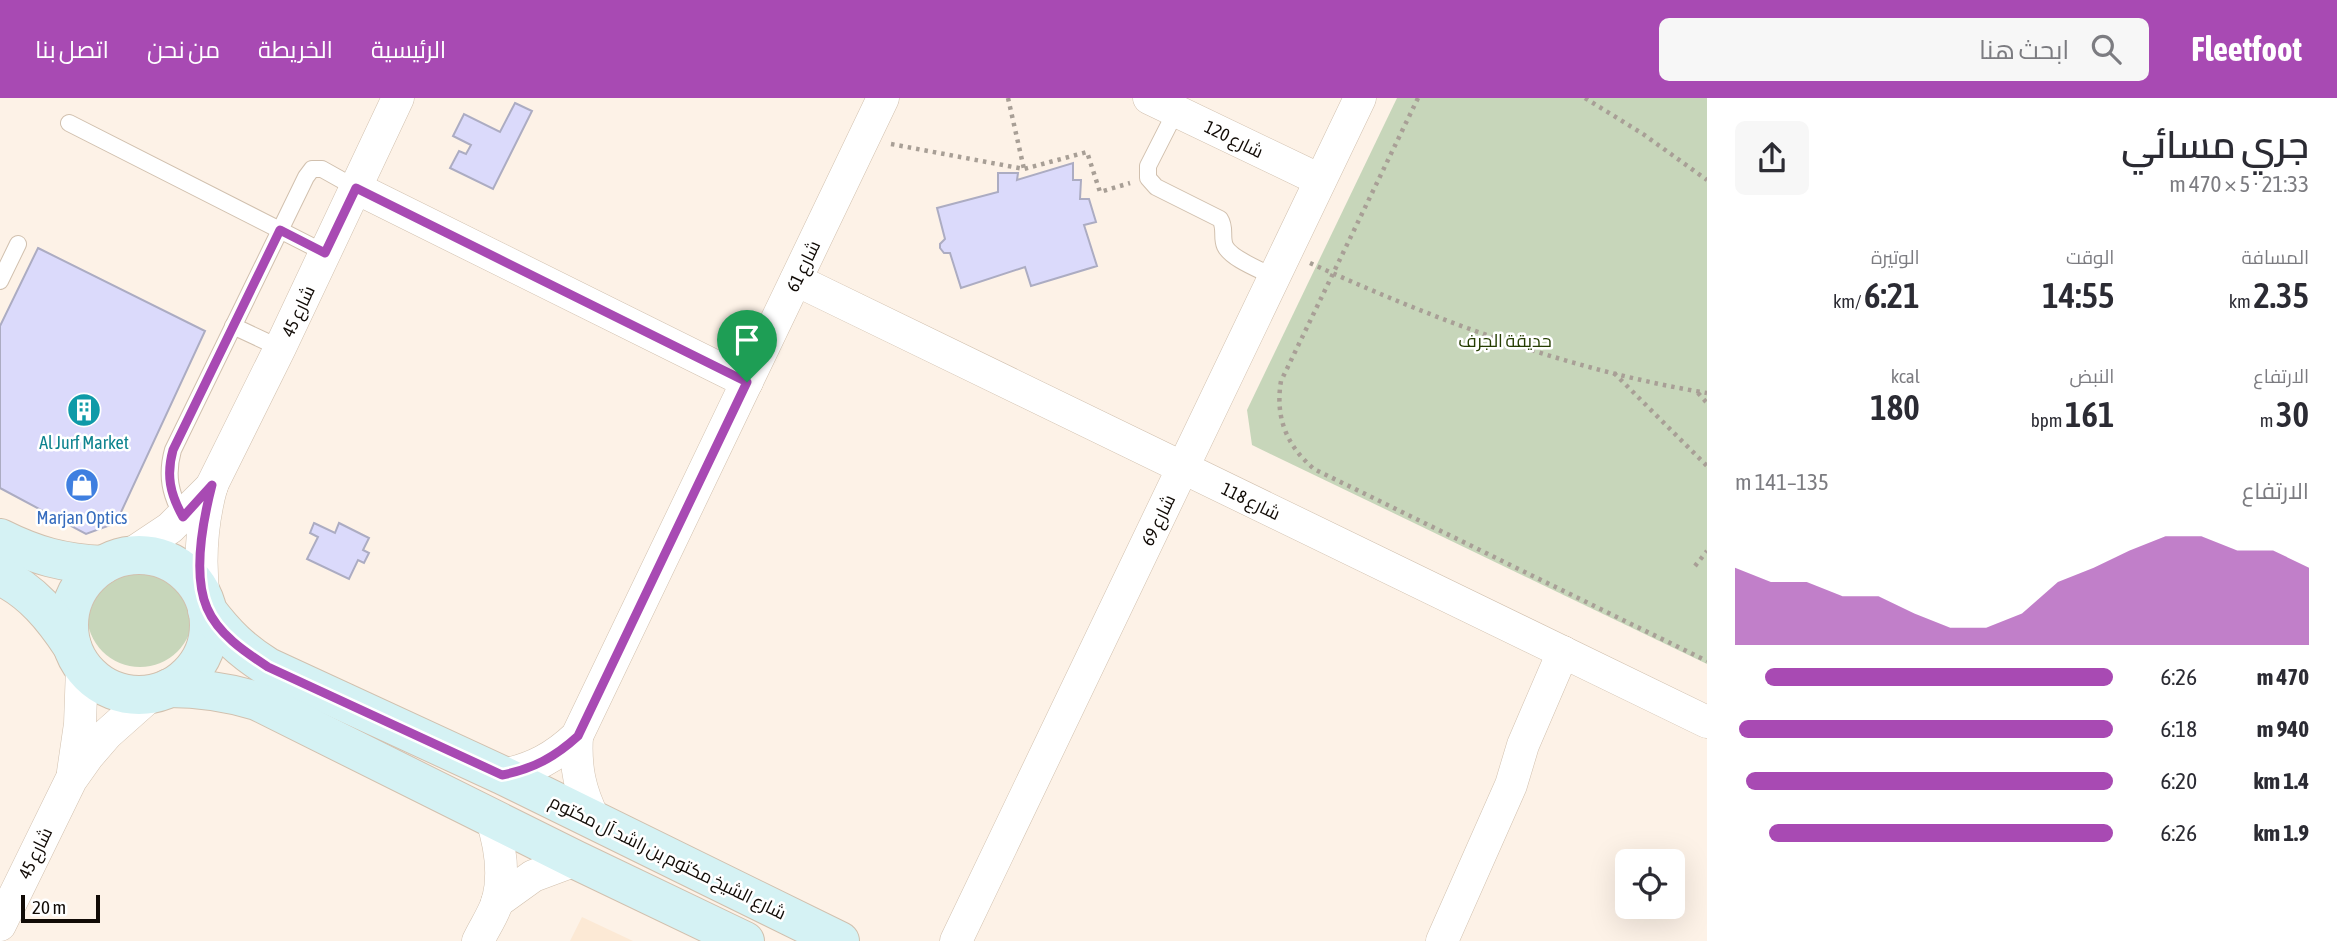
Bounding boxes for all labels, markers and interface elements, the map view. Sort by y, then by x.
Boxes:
search box [1659,18,2149,81]
icon: search [2087,30,2125,68]
text: Fleetfoot [2191,30,2302,68]
text: ابحث هنا [1979,35,2069,65]
text: اتصل بنا [35,36,109,63]
text: من نحن [147,36,220,63]
text: الخريطة [258,36,333,63]
text: الرئيسية [371,36,446,63]
street label: شارع 120 [1200,116,1267,164]
button: share [1735,121,1809,195]
text: جري مسائي [2121,123,2309,166]
text: 21:33 · 5 × 470 m [2169,171,2309,197]
street label: شارع 61 [782,237,826,296]
text: الوتيرة [1871,246,1920,268]
text: الوقت [2066,246,2114,268]
text: المسافة [2241,246,2309,268]
text: 6:21 [1864,275,1920,315]
text: 14:55 [2042,275,2114,315]
text: 2.35 [2253,275,2309,315]
street label: شارع 45 [277,282,321,341]
text: /km [1833,290,1864,312]
text: km [2229,290,2253,312]
pin [717,310,777,382]
icon: arrive [728,321,766,359]
park label: حديقة الجرف [1458,330,1552,352]
text: kcal [1891,365,1920,387]
text: النبض [2070,365,2114,387]
text: الارتفاع [2253,365,2309,387]
text: 180 [1870,387,1920,427]
building icon: Al Jurf Market [65,391,103,429]
text: 161 [2065,394,2114,434]
text: 30 [2276,394,2309,434]
text: bpm [2031,409,2065,431]
text: m [2260,409,2276,431]
place label: Al Jurf Market [39,432,129,453]
shop icon: Marjan Optics [63,466,101,504]
text: 135–141 m [1735,469,1829,495]
street label: شارع 118 [1217,478,1284,526]
text: الارتفاع [2242,478,2309,504]
street label: شارع 69 [1137,491,1181,550]
place label: Marjan Optics [37,507,127,528]
text: 6:26 [2160,664,2197,690]
text: 470 m [2257,664,2309,690]
text: 6:18 [2160,716,2197,742]
text: 940 m [2257,716,2309,742]
text: 6:20 [2160,768,2197,794]
text: 1.4 km [2253,768,2309,794]
street label: شارع الشيخ مكتوم بن راشد آل مكتوم [545,790,790,925]
text: 6:26 [2160,820,2197,846]
text: 1.9 km [2253,820,2309,846]
street label: شارع 45 [14,824,58,883]
map controls [1615,849,1685,919]
button: locate [1615,849,1685,919]
scale bar [21,892,100,924]
text: 20 m [32,896,66,918]

